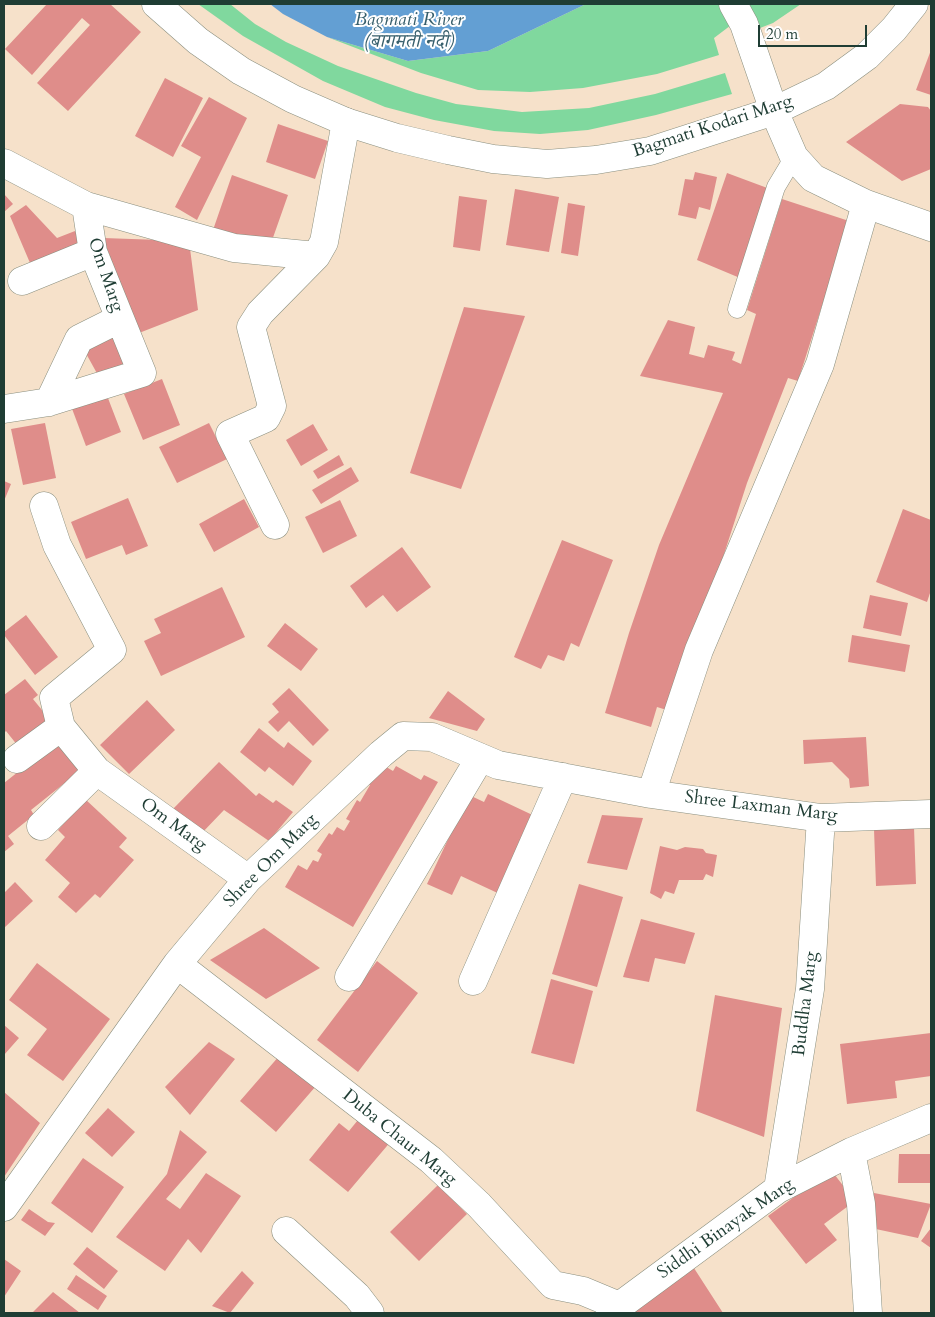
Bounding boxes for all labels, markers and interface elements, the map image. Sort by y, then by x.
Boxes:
water label: Bagmati River (बागमती नदी) [355,10,463,54]
scale bar [760,15,869,47]
text: 20 m [766,24,798,44]
street label: Bagmati Kodari Marg [630,91,796,163]
street label: Om Marg [82,235,128,315]
street label: Shree Laxman Marg [683,787,839,827]
street label: Om Marg [136,794,210,856]
street label: Shree Om Marg [220,810,322,912]
street label: Buddha Marg [789,950,823,1058]
street label: Duba Chaur Marg [337,1085,461,1191]
street label: Siddhi Binayak Marg [654,1174,798,1284]

